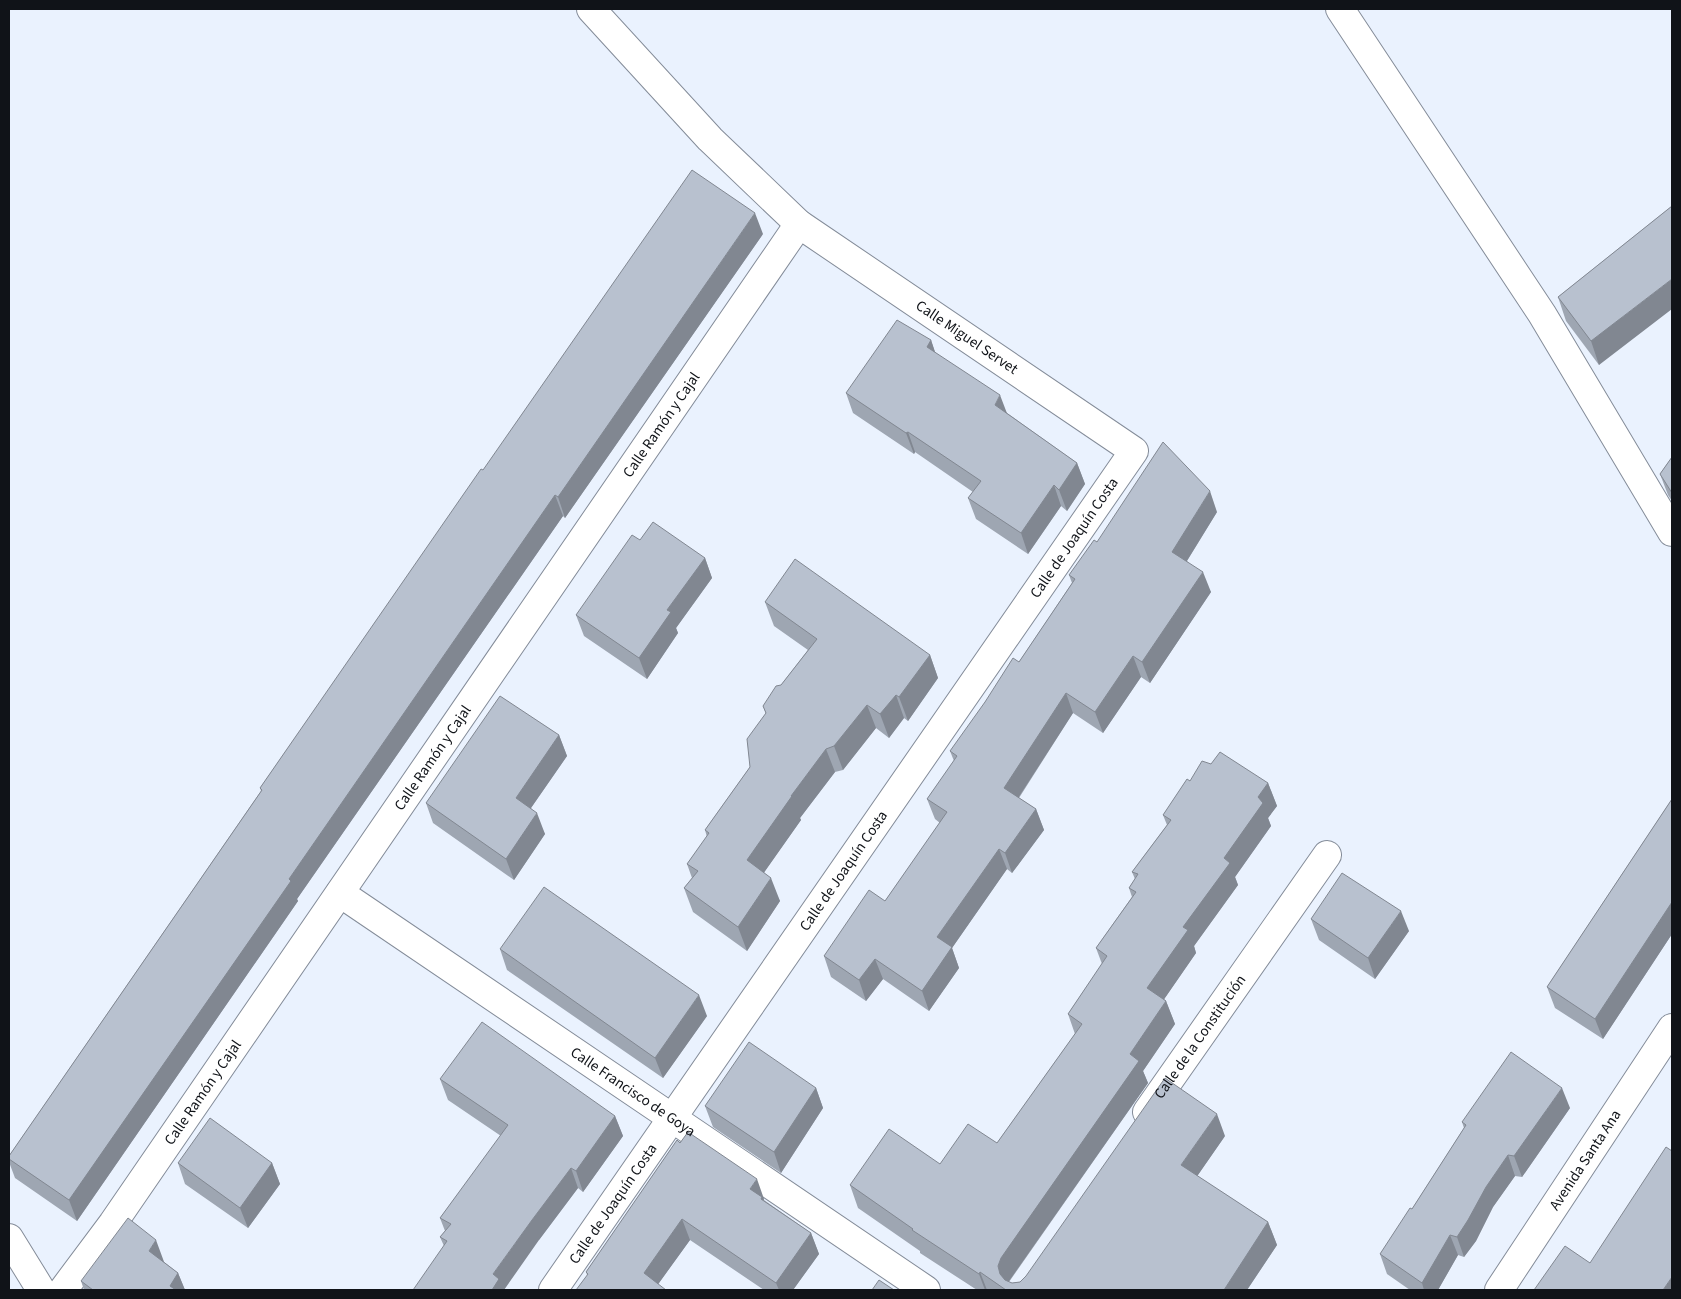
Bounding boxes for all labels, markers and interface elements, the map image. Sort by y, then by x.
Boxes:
street label: Calle Miguel Servet [911,295,1022,379]
street label: Calle Ramón y Cajal [618,368,705,482]
street label: Calle de Joaquín Costa [1025,474,1123,602]
street label: Calle Ramón y Cajal [389,701,477,815]
street label: Calle de Joaquín Costa [795,807,893,935]
street label: Calle de la Constitución [1149,971,1251,1103]
street label: Calle Ramón y Cajal [159,1036,247,1150]
street label: Calle Francisco de Goya [566,1042,700,1142]
street label: Avenida Santa Ana [1545,1106,1626,1214]
street label: Calle de Joaquín Costa [564,1140,662,1268]

